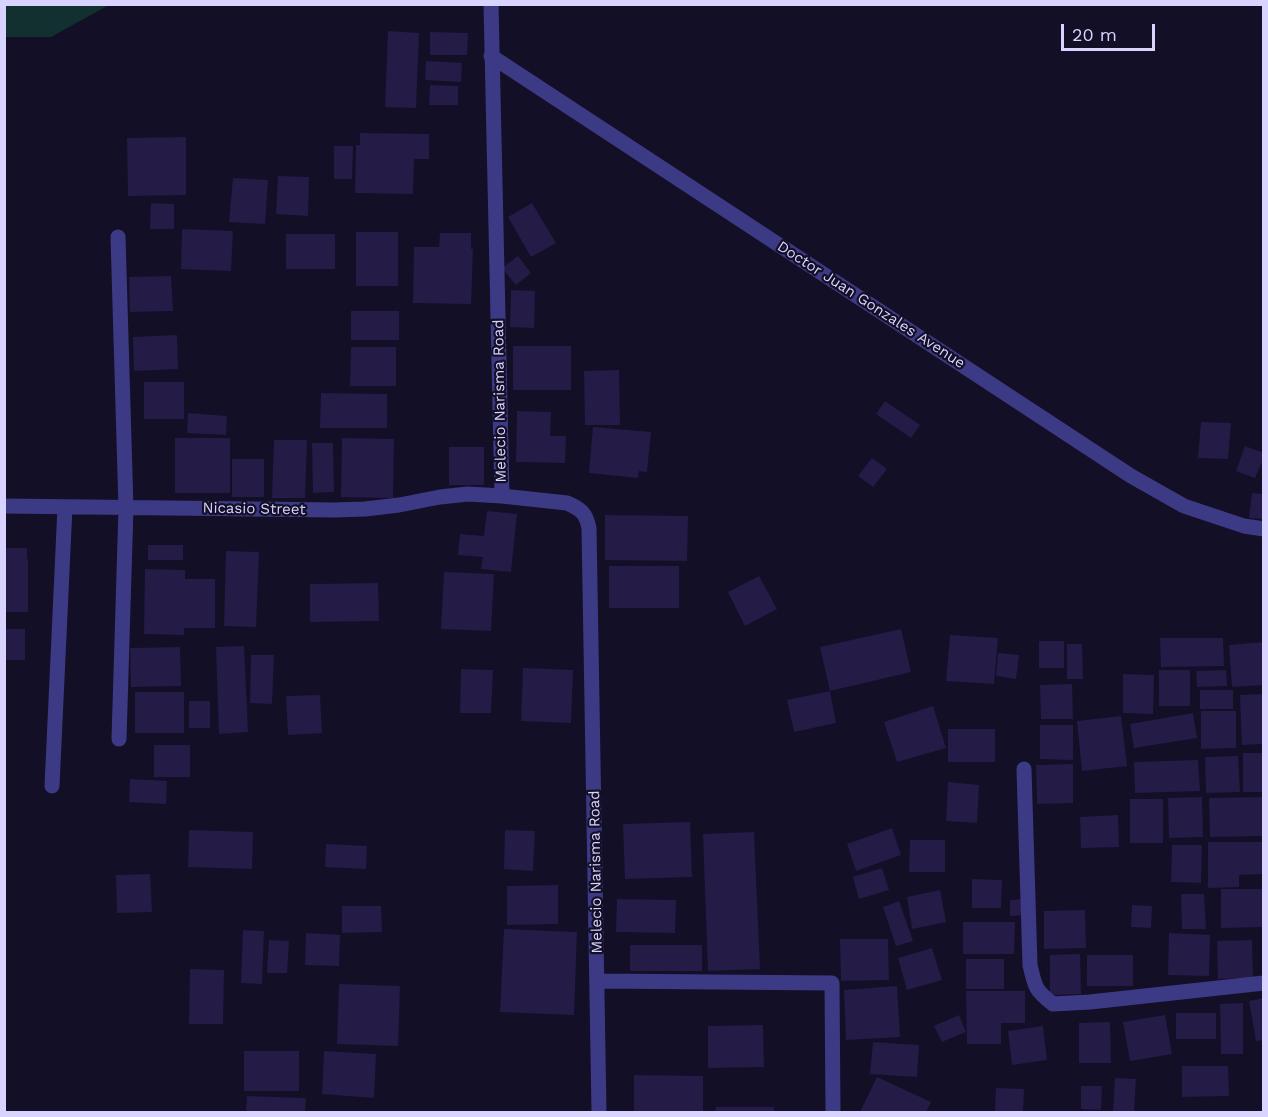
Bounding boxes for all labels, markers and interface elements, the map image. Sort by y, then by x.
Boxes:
scale bar [1064,12,1158,50]
text: 20 m [1072,24,1117,45]
street label: Doctor Juan Gonzales Avenue [774,237,968,373]
street label: Melecio Narisma Road [490,319,510,483]
street label: Nicasio Street [202,499,306,519]
street label: Melecio Narisma Road [586,790,606,954]

